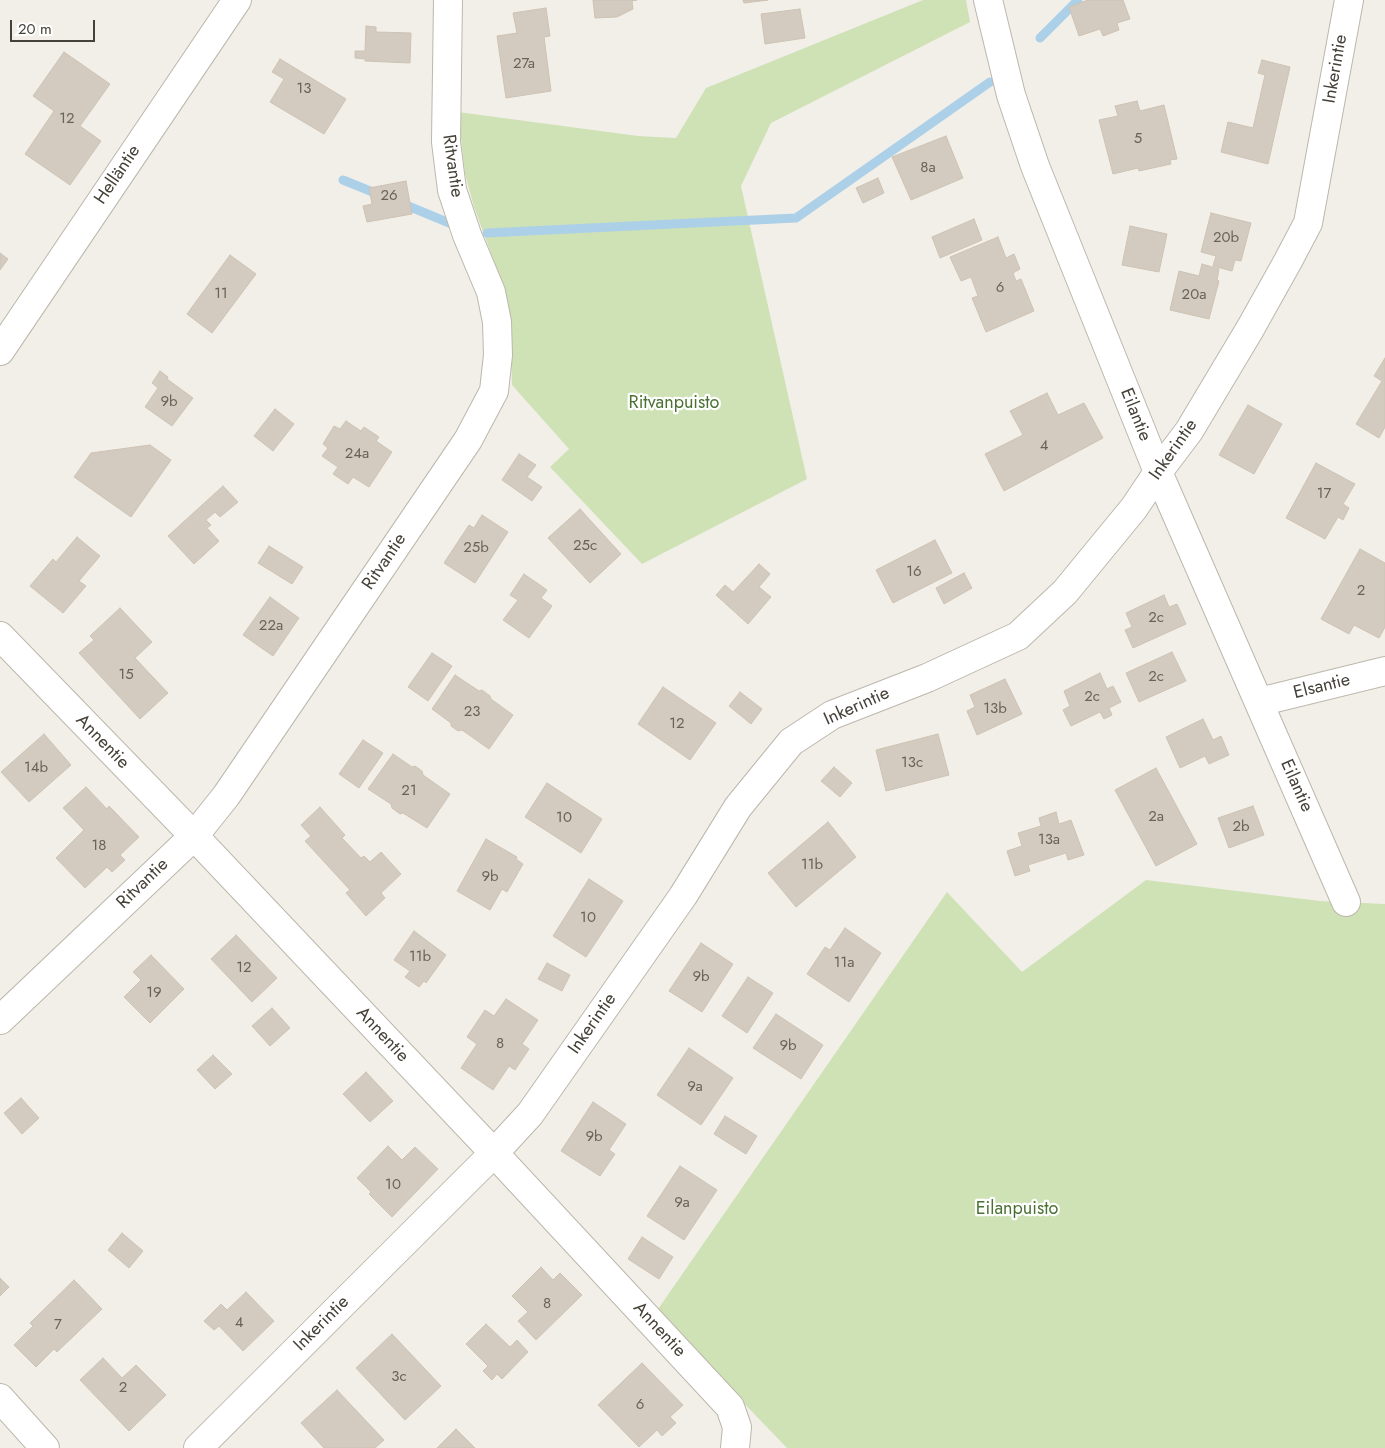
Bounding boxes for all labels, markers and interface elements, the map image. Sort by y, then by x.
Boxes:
scale bar [12,10,98,42]
text: 20 m [18,18,52,40]
street label: Inkerintie [1319,33,1353,105]
house number: 27a [513,55,535,73]
house number: 13 [297,80,311,98]
house number: 12 [59,110,75,128]
house number: 5 [1134,130,1142,148]
street label: Ritvantie [437,133,467,199]
street label: Helläntie [90,141,146,209]
house number: 8a [920,159,936,177]
house number: 26 [380,187,398,205]
house number: 20b [1213,229,1239,247]
house number: 6 [996,279,1004,297]
house number: 11 [214,285,228,303]
house number: 20a [1182,286,1206,304]
street label: Eilantie [1115,385,1155,445]
house number: 9b [160,393,178,411]
park label: Ritvanpuisto [629,393,719,415]
street label: Inkerintie [1145,415,1203,485]
house number: 4 [1040,437,1048,455]
house number: 24a [345,445,369,463]
house number: 17 [1317,485,1331,503]
street label: Ritvantie [358,530,412,594]
house number: 25c [573,537,597,555]
house number: 25b [463,539,489,557]
house number: 16 [906,563,922,581]
house number: 2 [1357,582,1365,600]
house number: 2c [1148,609,1164,627]
house number: 22a [259,617,283,635]
house number: 15 [118,666,134,684]
house number: 2c [1148,668,1164,686]
street label: Elsantie [1291,670,1353,704]
street label: Inkerintie [821,683,893,731]
house number: 2c [1084,688,1100,706]
house number: 13b [983,700,1007,718]
house number: 23 [464,703,480,721]
street label: Annentie [71,710,133,774]
house number: 12 [669,715,685,733]
house number: 13c [901,754,923,772]
street label: Eilantie [1275,756,1317,816]
house number: 14b [24,759,48,777]
house number: 21 [401,782,417,800]
house number: 2a [1148,808,1164,826]
house number: 10 [556,809,572,827]
house number: 2b [1232,818,1250,836]
house number: 13a [1038,831,1060,849]
house number: 18 [92,837,106,855]
street label: Ritvantie [113,854,173,914]
house number: 11b [801,856,823,874]
house number: 9b [481,868,499,886]
house number: 10 [580,909,596,927]
house number: 11b [409,948,431,966]
house number: 11a [834,954,854,972]
house number: 12 [236,959,252,977]
house number: 9b [692,968,710,986]
house number: 19 [146,984,162,1002]
street label: Inkerintie [564,989,622,1059]
street label: Annentie [351,1003,413,1067]
house number: 8 [496,1035,504,1053]
house number: 9b [779,1037,797,1055]
house number: 9a [687,1078,703,1096]
house number: 9b [585,1128,603,1146]
house number: 10 [385,1176,401,1194]
house number: 9a [674,1194,690,1212]
park label: Eilanpuisto [976,1199,1058,1221]
street label: Inkerintie [290,1292,354,1356]
house number: 8 [543,1295,551,1313]
street label: Annentie [628,1298,690,1362]
house number: 4 [235,1314,243,1332]
house number: 7 [54,1316,62,1334]
house number: 3c [391,1368,407,1386]
house number: 2 [119,1379,127,1397]
house number: 6 [636,1396,644,1414]

